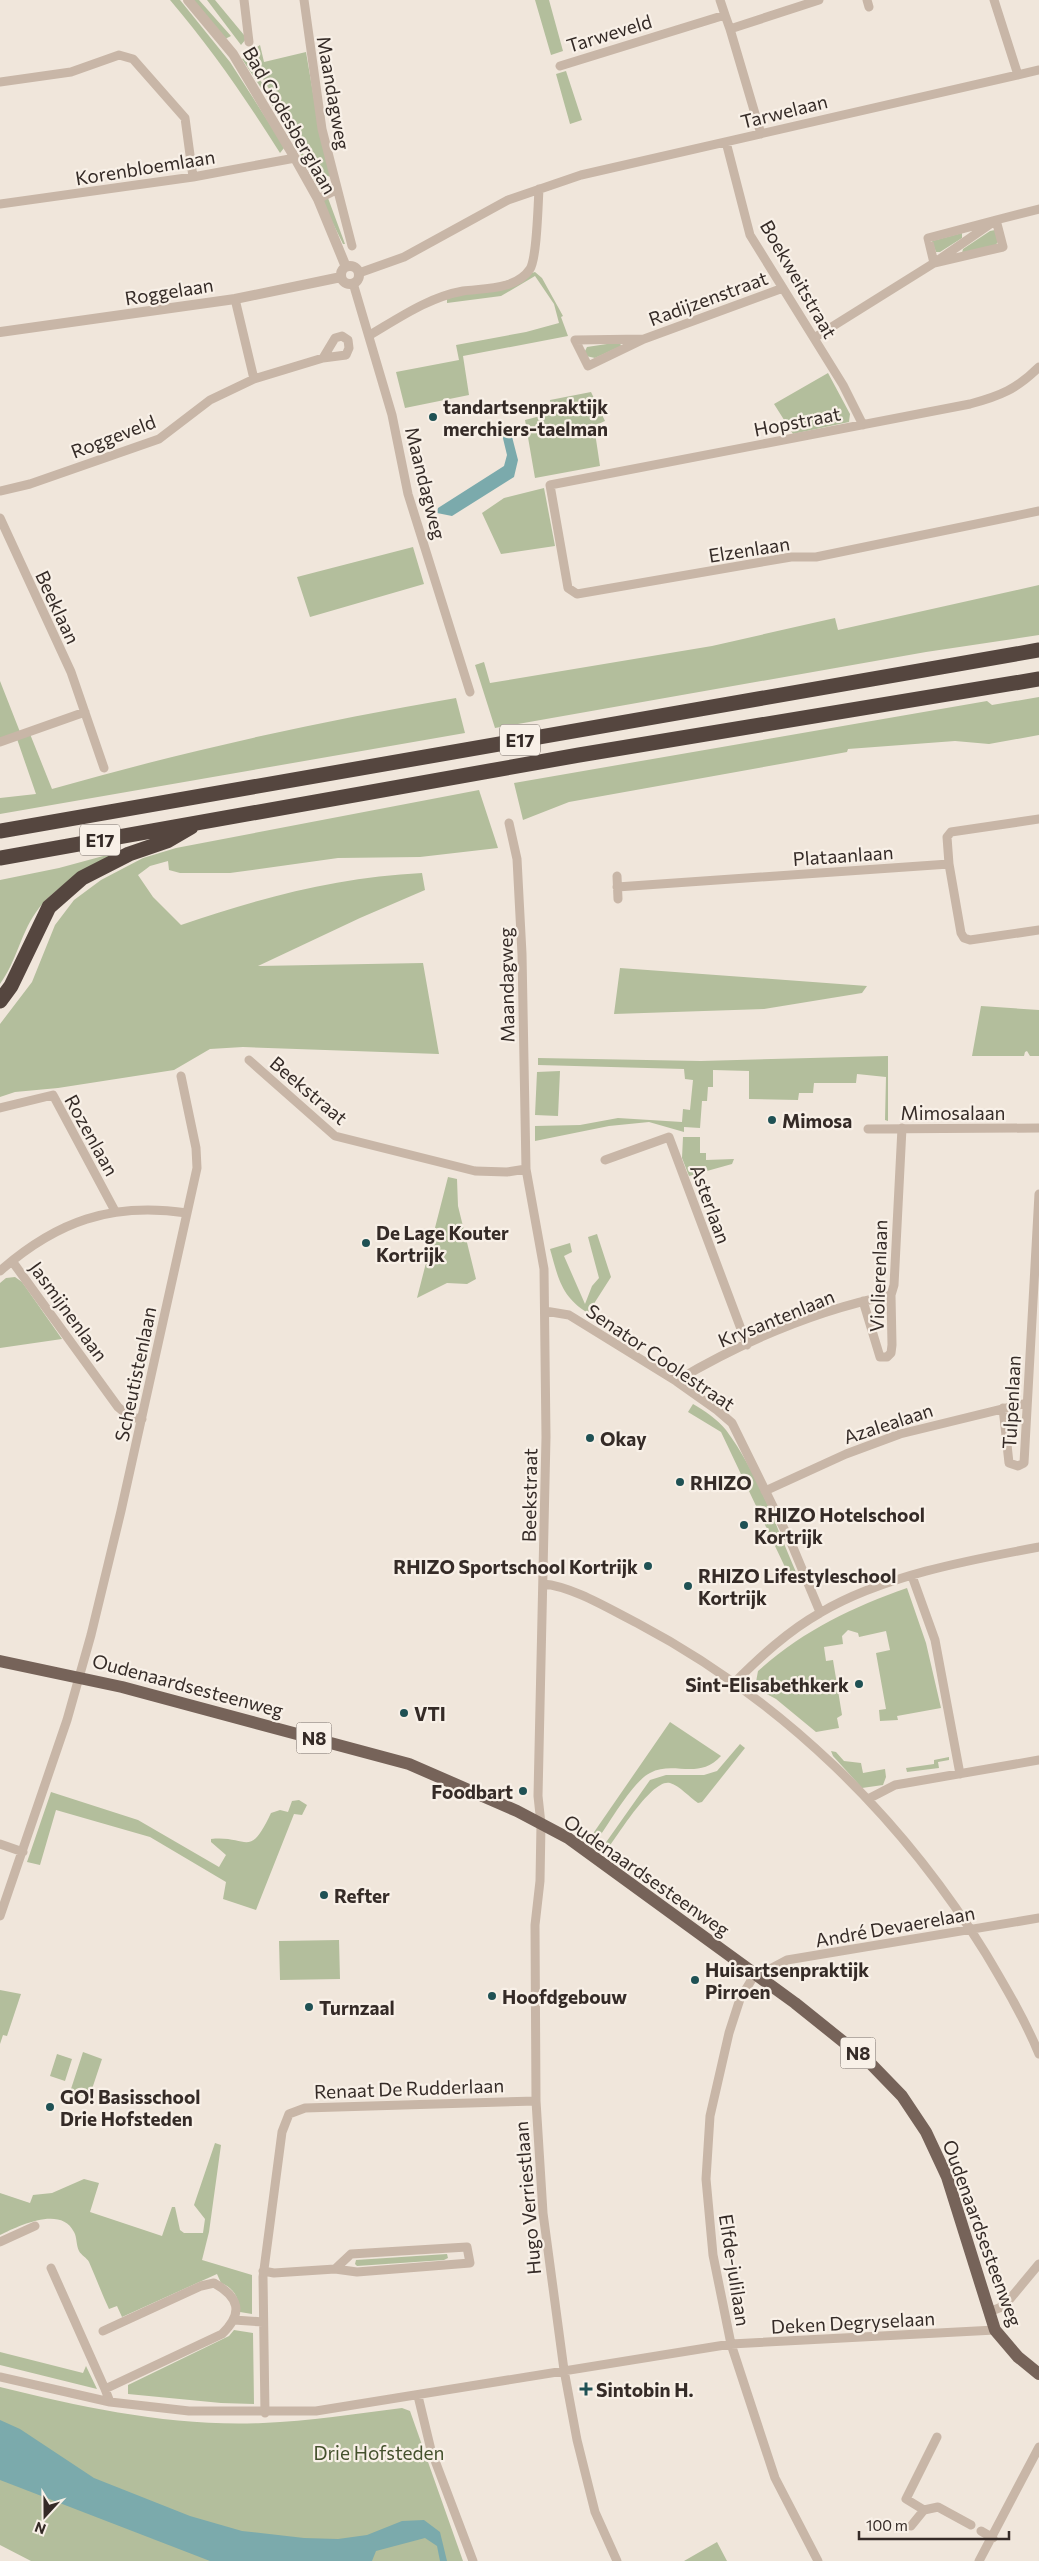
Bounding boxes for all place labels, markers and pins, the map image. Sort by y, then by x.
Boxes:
place label: tandartsenpraktijk merchiers-taelman [443,395,608,440]
marker: tandartsenpraktijk merchiers-taelman [427,411,439,423]
place label: Mimosa [782,1109,852,1132]
marker: Mimosa [766,1114,778,1126]
place label: De Lage Kouter Kortrijk [376,1221,509,1266]
marker: De Lage Kouter Kortrijk [360,1237,372,1249]
place label: Okay [600,1427,647,1450]
marker: Okay [584,1432,596,1444]
place label: RHIZO [690,1471,752,1494]
marker: RHIZO [674,1476,686,1488]
place label: RHIZO Hotelschool Kortrijk [754,1503,925,1548]
marker: RHIZO Hotelschool Kortrijk [738,1519,750,1531]
place label: RHIZO Sportschool Kortrijk [393,1555,638,1578]
marker: RHIZO Sportschool Kortrijk [642,1560,654,1572]
place label: RHIZO Lifestyleschool Kortrijk [698,1564,896,1609]
marker: RHIZO Lifestyleschool Kortrijk [682,1580,694,1592]
place label: Sint-Elisabethkerk [685,1673,849,1696]
marker: Sint-Elisabethkerk [853,1678,865,1690]
place label: VTI [414,1702,446,1725]
marker: VTI [398,1707,410,1719]
place label: Foodbart [431,1780,513,1803]
marker: Foodbart [517,1785,529,1797]
place label: Refter [334,1884,390,1907]
marker: Refter [318,1889,330,1901]
place label: Huisartsenpraktijk Pirroen [705,1958,869,2003]
marker: Huisartsenpraktijk Pirroen [689,1974,701,1986]
place label: Hoofdgebouw [502,1985,627,2008]
marker: Hoofdgebouw [486,1990,498,2002]
place label: Turnzaal [319,1996,395,2019]
marker: Turnzaal [303,2001,315,2013]
place label: GO! Basisschool Drie Hofsteden [60,2085,200,2130]
marker: GO! Basisschool Drie Hofsteden [44,2101,56,2113]
place label: Sintobin H. [596,2378,693,2401]
marker: Sintobin H. [580,2383,592,2395]

